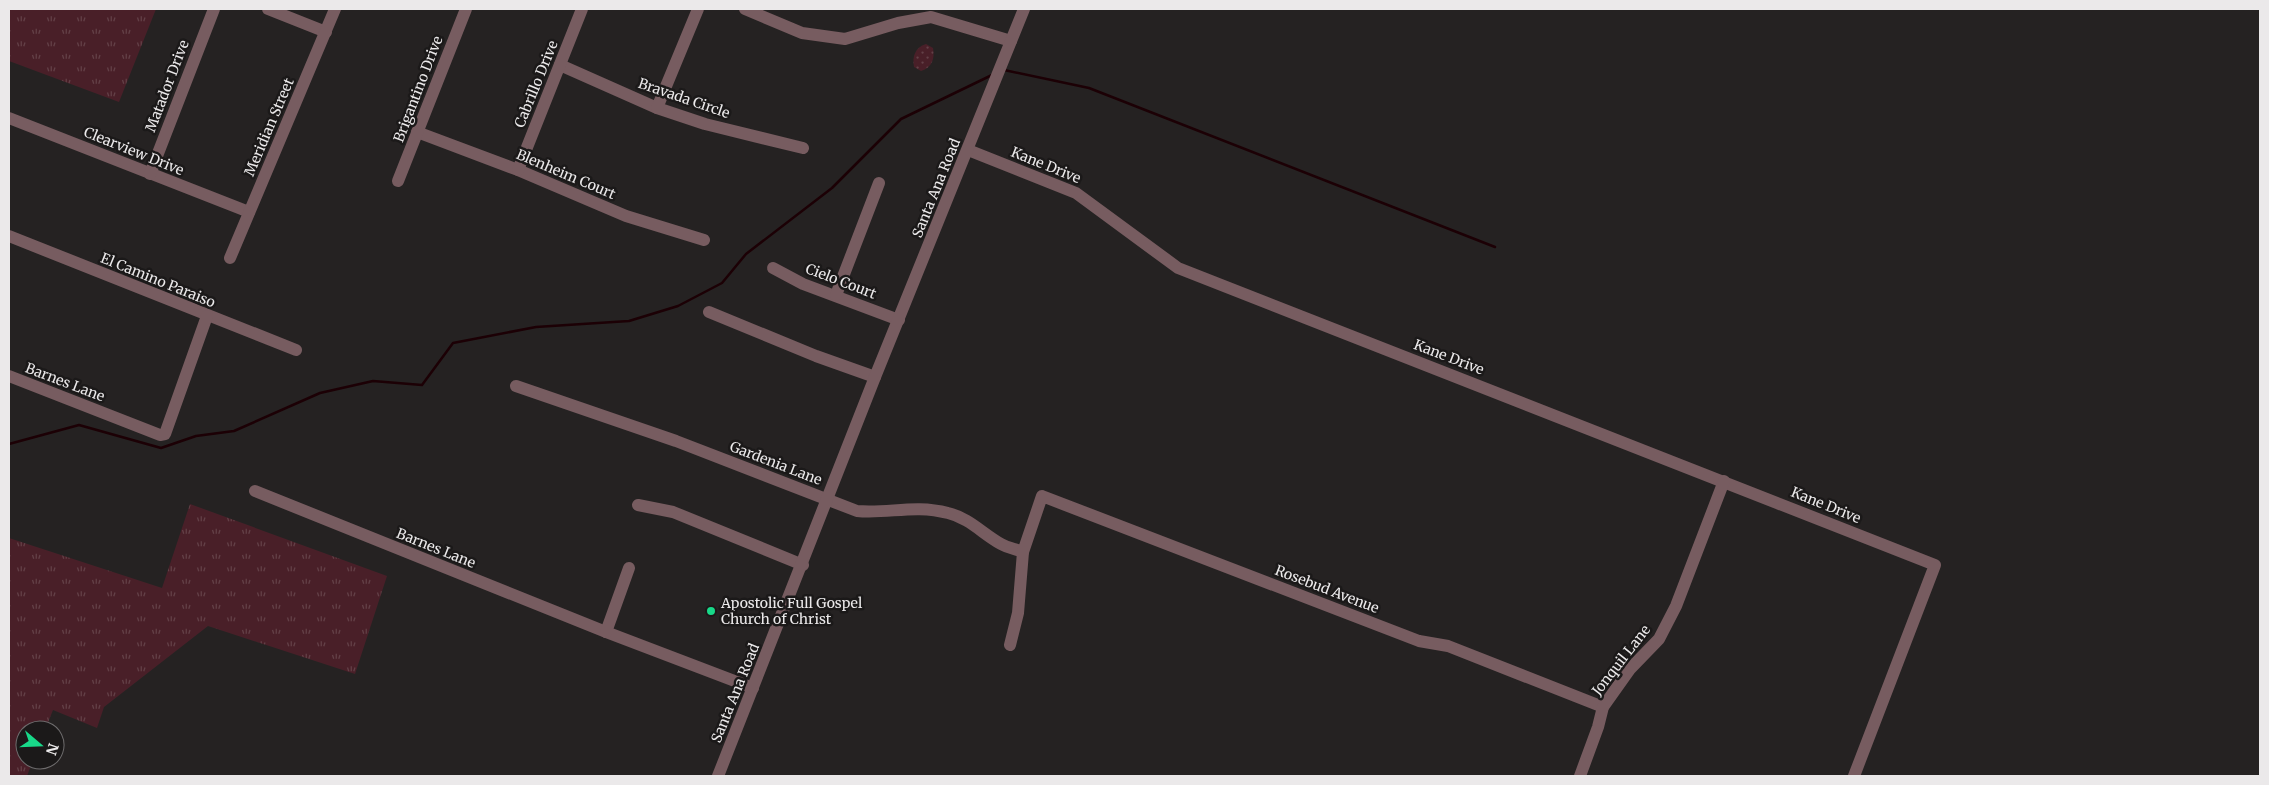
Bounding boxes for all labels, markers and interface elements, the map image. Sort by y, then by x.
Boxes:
street label: Brigantino Drive [389,33,447,145]
street label: Matador Drive [141,38,193,134]
street label: Cabrillo Drive [510,38,562,130]
street label: Bravada Circle [636,74,732,122]
street label: Meridian Street [240,75,298,179]
street label: Clearview Drive [81,123,187,179]
street label: Santa Ana Road [908,135,964,240]
street label: Kane Drive [1008,143,1084,187]
street label: Blenheim Court [514,145,619,203]
street label: El Camino Paraiso [98,249,218,311]
street label: Cielo Court [803,259,879,303]
street label: Kane Drive [1411,335,1487,379]
street label: Barnes Lane [23,359,107,405]
street label: Gardenia Lane [727,437,825,489]
street label: Kane Drive [1788,483,1864,527]
street label: Barnes Lane [394,524,478,572]
street label: Rosebud Avenue [1272,561,1382,617]
place label: Apostolic Full Gospel Church of Christ [720,594,863,628]
marker: Apostolic Full Gospel Church of Christ [705,605,717,617]
street label: Jonquil Lane [1587,621,1654,700]
street label: Santa Ana Road [707,640,763,745]
north arrow [15,720,65,770]
text: N [42,741,63,757]

